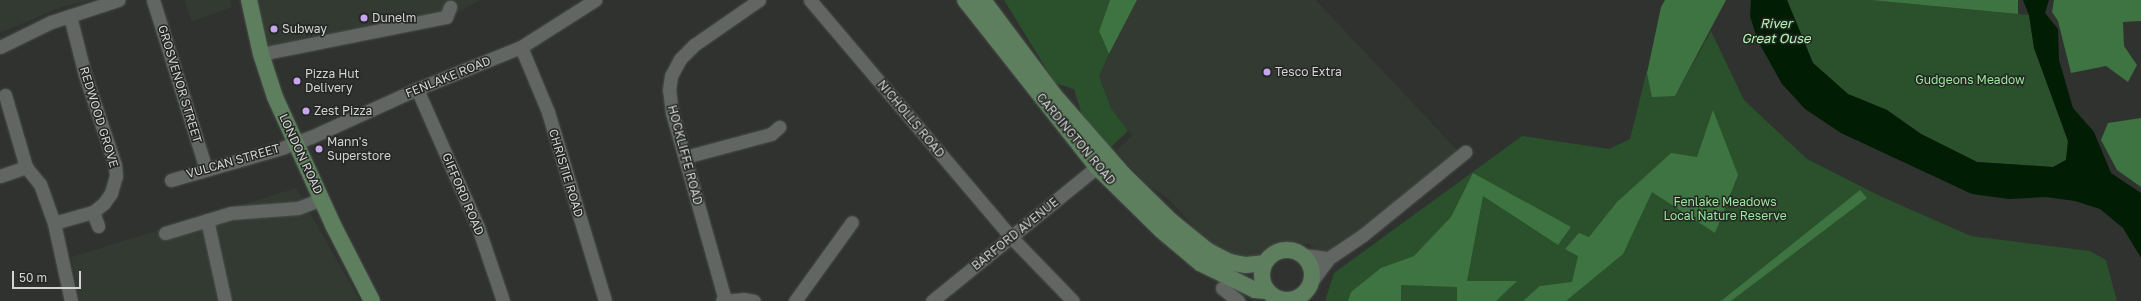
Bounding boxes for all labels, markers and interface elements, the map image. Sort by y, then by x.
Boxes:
place label: Dunelm [372,11,416,25]
marker: Dunelm [359,13,369,23]
water label: River Great Ouse [1741,16,1811,47]
place label: Subway [282,22,327,36]
street label: GROSVENOR STREET [155,23,205,145]
marker: Subway [269,24,279,34]
street label: FENLAKE ROAD [403,53,493,101]
street label: REDWOOD GROVE [77,65,121,169]
place label: Tesco Extra [1275,65,1342,79]
place label: Pizza Hut Delivery [305,67,359,95]
marker: Tesco Extra [1262,67,1272,77]
park label: Gudgeons Meadow [1915,73,2025,87]
marker: Pizza Hut Delivery [292,76,302,86]
street label: NICHOLLS ROAD [874,77,948,161]
street label: CARDINGTON ROAD [1034,90,1118,188]
street label: HOCKLIFFE ROAD [665,103,705,207]
place label: Zest Pizza [314,104,372,118]
marker: Zest Pizza [301,106,311,116]
street label: LONDON ROAD [276,112,326,196]
street label: CHRISTIE ROAD [546,127,586,219]
place label: Mann's Superstore [327,135,391,163]
street label: VULCAN STREET [185,141,281,181]
marker: Mann's Superstore [314,144,324,154]
street label: GIFFORD ROAD [439,151,487,237]
street label: BARFORD AVENUE [969,195,1061,273]
park label: Fenlake Meadows Local Nature Reserve [1663,195,1787,223]
scale bar [14,263,83,289]
text: 50 m [19,270,47,285]

